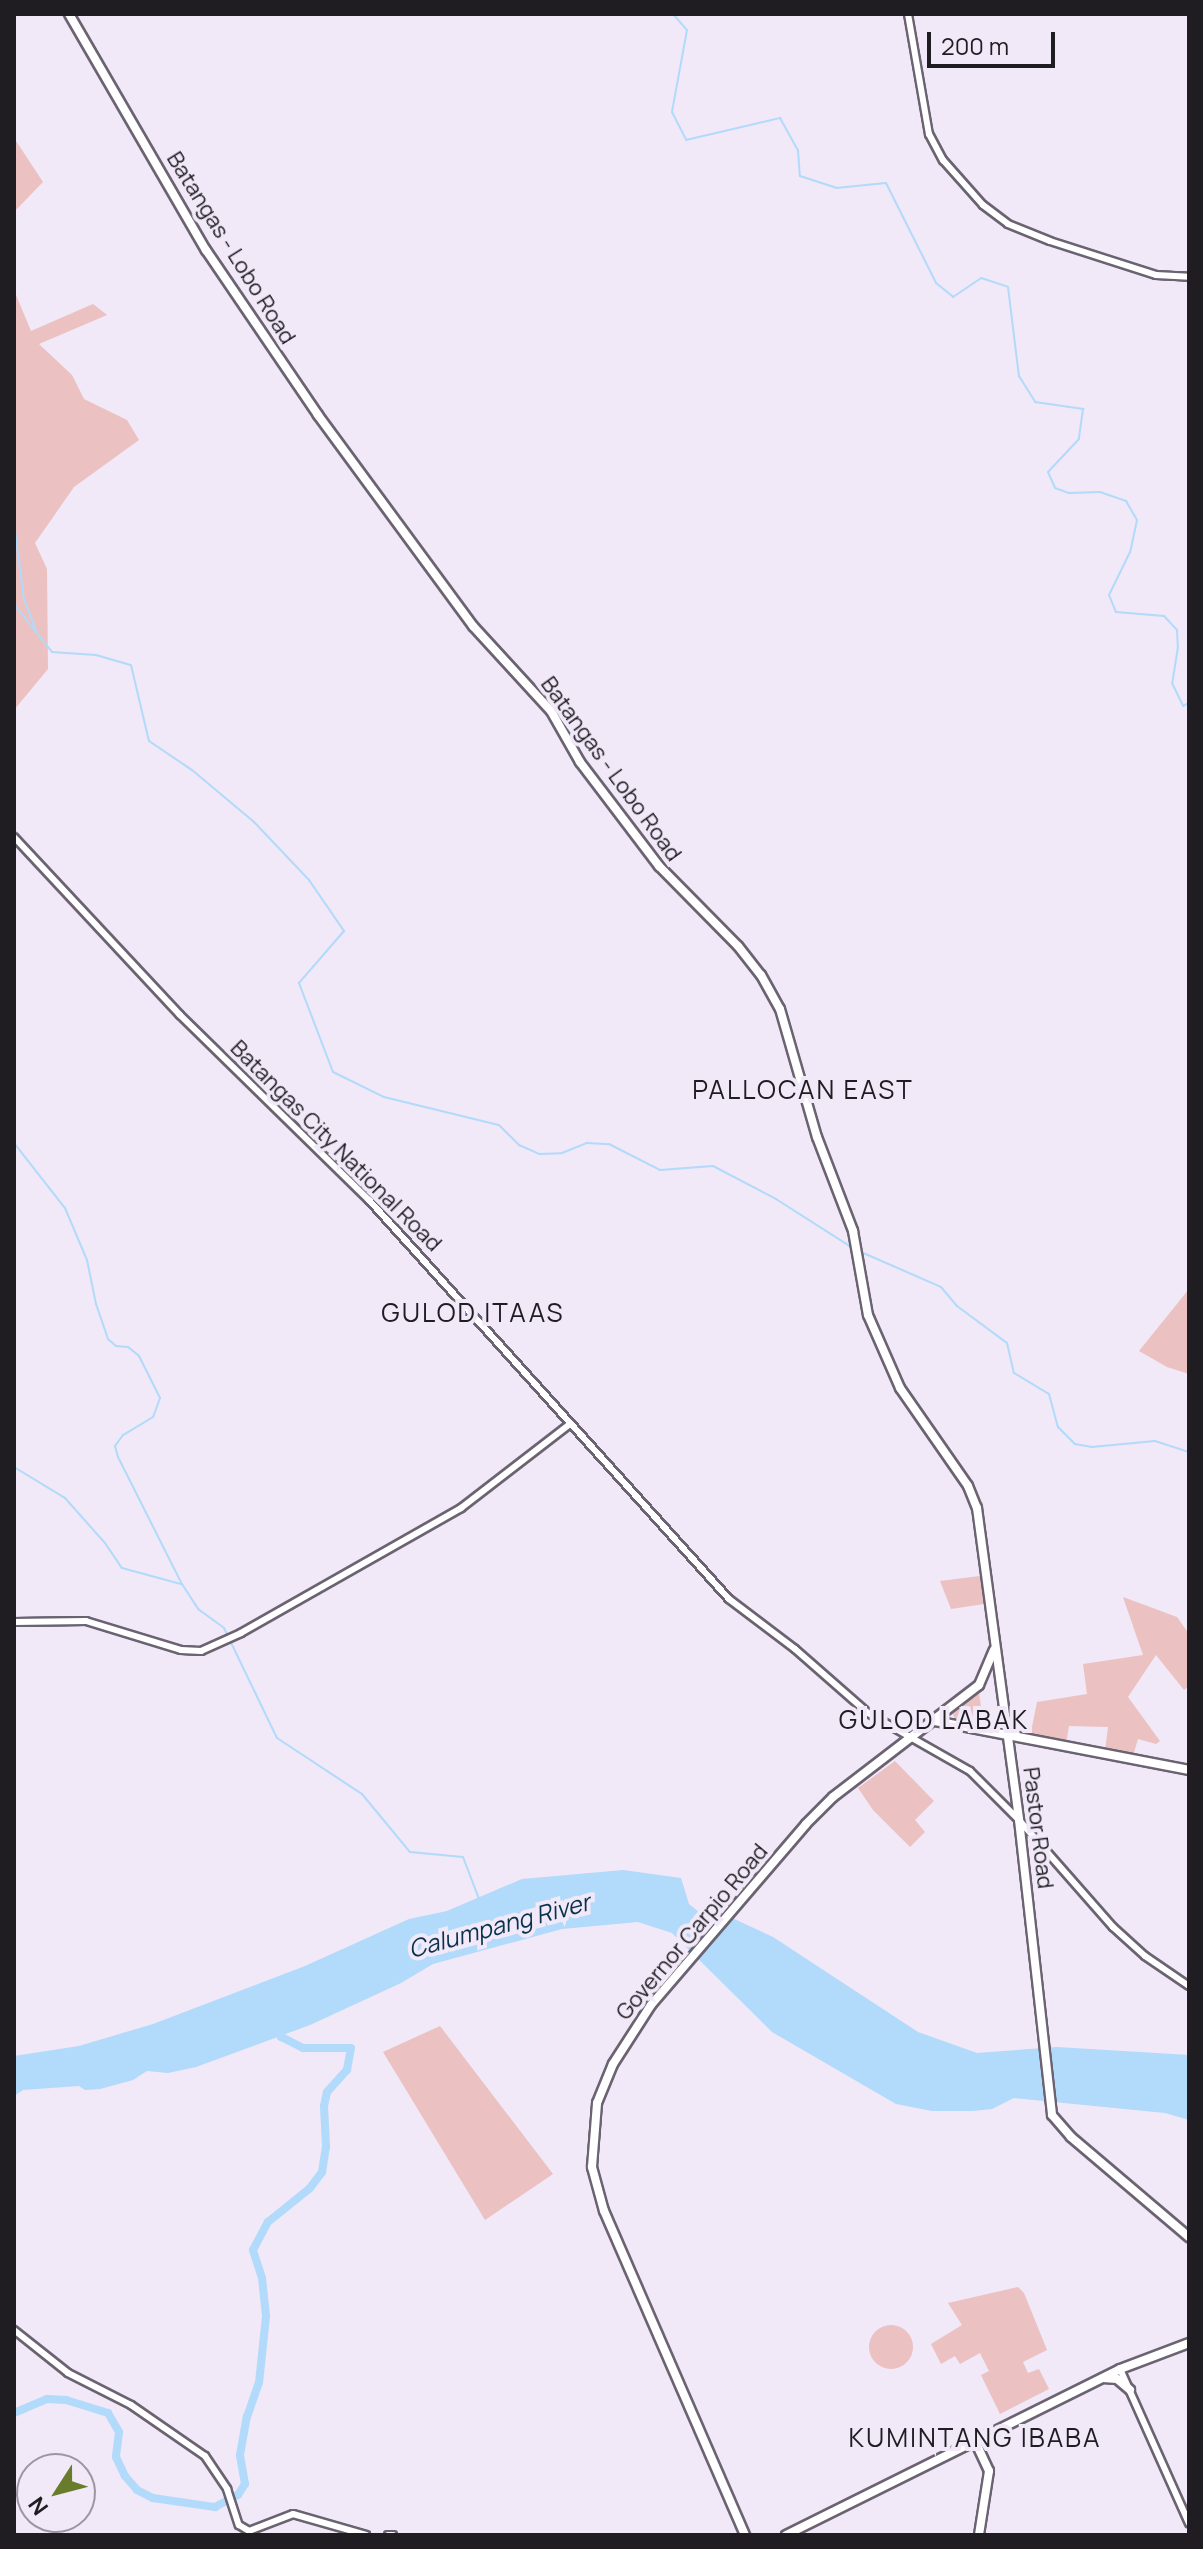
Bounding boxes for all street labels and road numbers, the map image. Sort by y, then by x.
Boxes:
street label: Batangas - Lobo Road [161,147,301,349]
street label: Batangas - Lobo Road [535,672,687,866]
street label: Batangas City National Road [225,1035,447,1257]
street label: Pastor Road [1017,1766,1059,1890]
street label: Governor Carpio Road [611,1839,773,2025]

